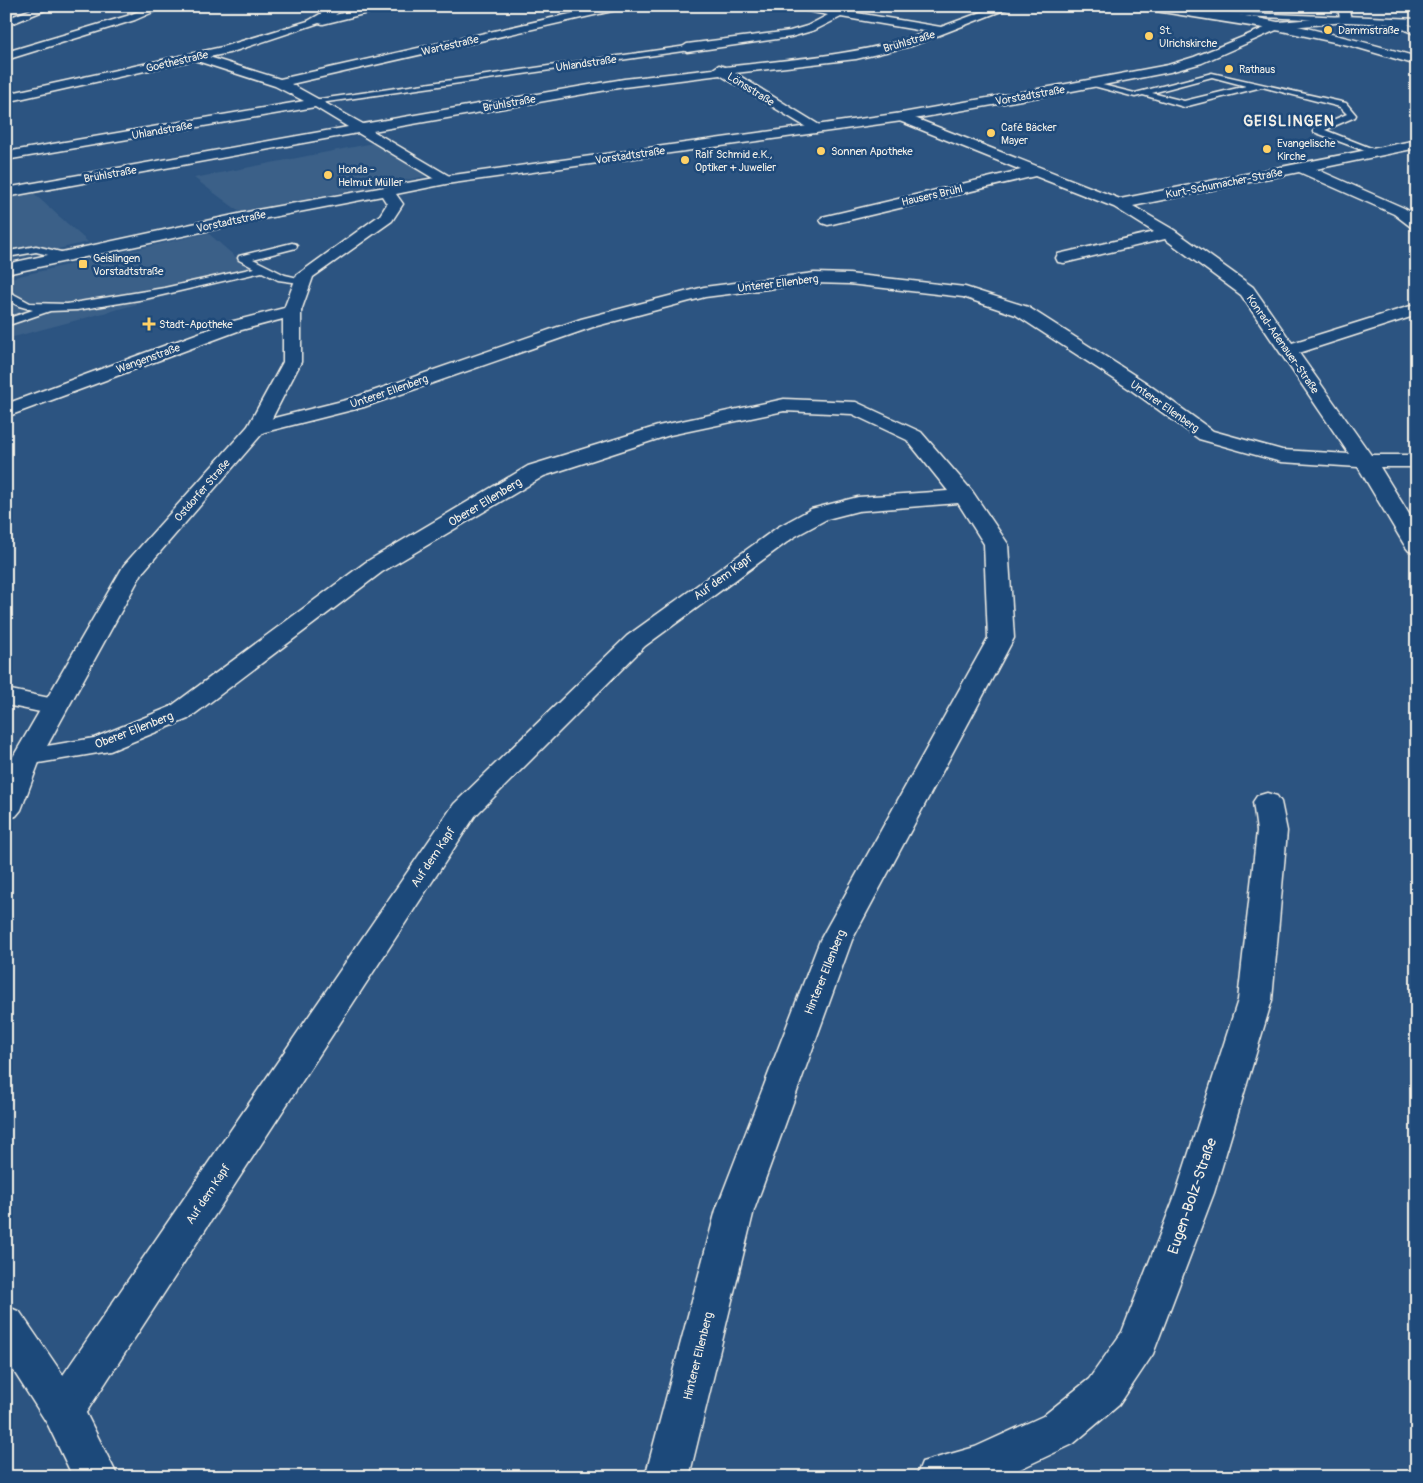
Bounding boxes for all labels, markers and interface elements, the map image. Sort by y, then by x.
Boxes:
place label: St. Ulrichskirche [1159,24,1218,50]
marker: Dammstraße [1322,24,1334,36]
place label: Dammstraße [1338,24,1400,37]
street label: Brühlstraße [882,28,937,55]
marker: St. Ulrichskirche [1143,30,1155,42]
street label: Wartestraße [420,32,480,58]
street label: Goethestraße [145,48,210,75]
street label: Uhlandstraße [555,53,618,74]
marker: Rathaus [1223,63,1235,75]
place label: Rathaus [1239,63,1275,76]
street label: Lönsstraße [725,70,777,109]
street label: Vorstadtstraße [994,83,1067,108]
street label: Brühlstraße [482,92,537,115]
district label: GEISLINGEN [1243,112,1335,131]
street label: Uhlandstraße [131,119,194,142]
place label: Café Bäcker Mayer [1001,121,1057,147]
marker: Café Bäcker Mayer [985,127,997,139]
place label: Evangelische Kirche [1277,137,1336,163]
marker: Evangelische Kirche [1261,143,1273,155]
street label: Vorstadtstraße [594,144,666,167]
marker: Sonnen Apotheke [815,145,827,157]
place label: Sonnen Apotheke [831,145,913,158]
place label: Ralf Schmid e.K., Optiker + Juwelier [695,148,776,174]
marker: Ralf Schmid e.K., Optiker + Juwelier [679,154,691,166]
street label: Brühlstraße [83,163,138,186]
place label: Honda - Helmut Müller [338,163,403,189]
street label: Kurt-Schumacher-Straße [1165,166,1284,201]
marker: Honda - Helmut Müller [322,169,334,181]
street label: Hausers Brühl [900,182,964,209]
street label: Vorstadtstraße [195,208,268,235]
place label: Geislingen Vorstadtstraße [93,252,164,278]
marker: Geislingen Vorstadtstraße [77,258,89,270]
street label: Unterer Ellenberg [737,272,820,295]
street label: Konrad-Adenauer-Straße [1244,292,1322,397]
marker: Stadt-Apotheke [143,318,155,330]
place label: Stadt-Apotheke [159,318,233,331]
street label: Wangenstraße [114,341,182,376]
street label: Unterer Ellenberg [349,372,430,411]
street label: Unterer Ellenberg [1128,378,1202,435]
street label: Ostdorfer Straße [172,456,233,524]
street label: Oberer Ellenberg [446,475,525,530]
street label: Auf dem Kapf [691,551,756,604]
street label: Oberer Ellenberg [93,709,176,752]
street label: Auf dem Kapf [408,824,459,890]
street label: Hinterer Ellenberg [802,927,849,1017]
street label: Eugen-Bolz-Straße [1164,1135,1221,1257]
street label: Auf dem Kapf [183,1161,234,1227]
street label: Hinterer Ellenberg [680,1310,717,1402]

